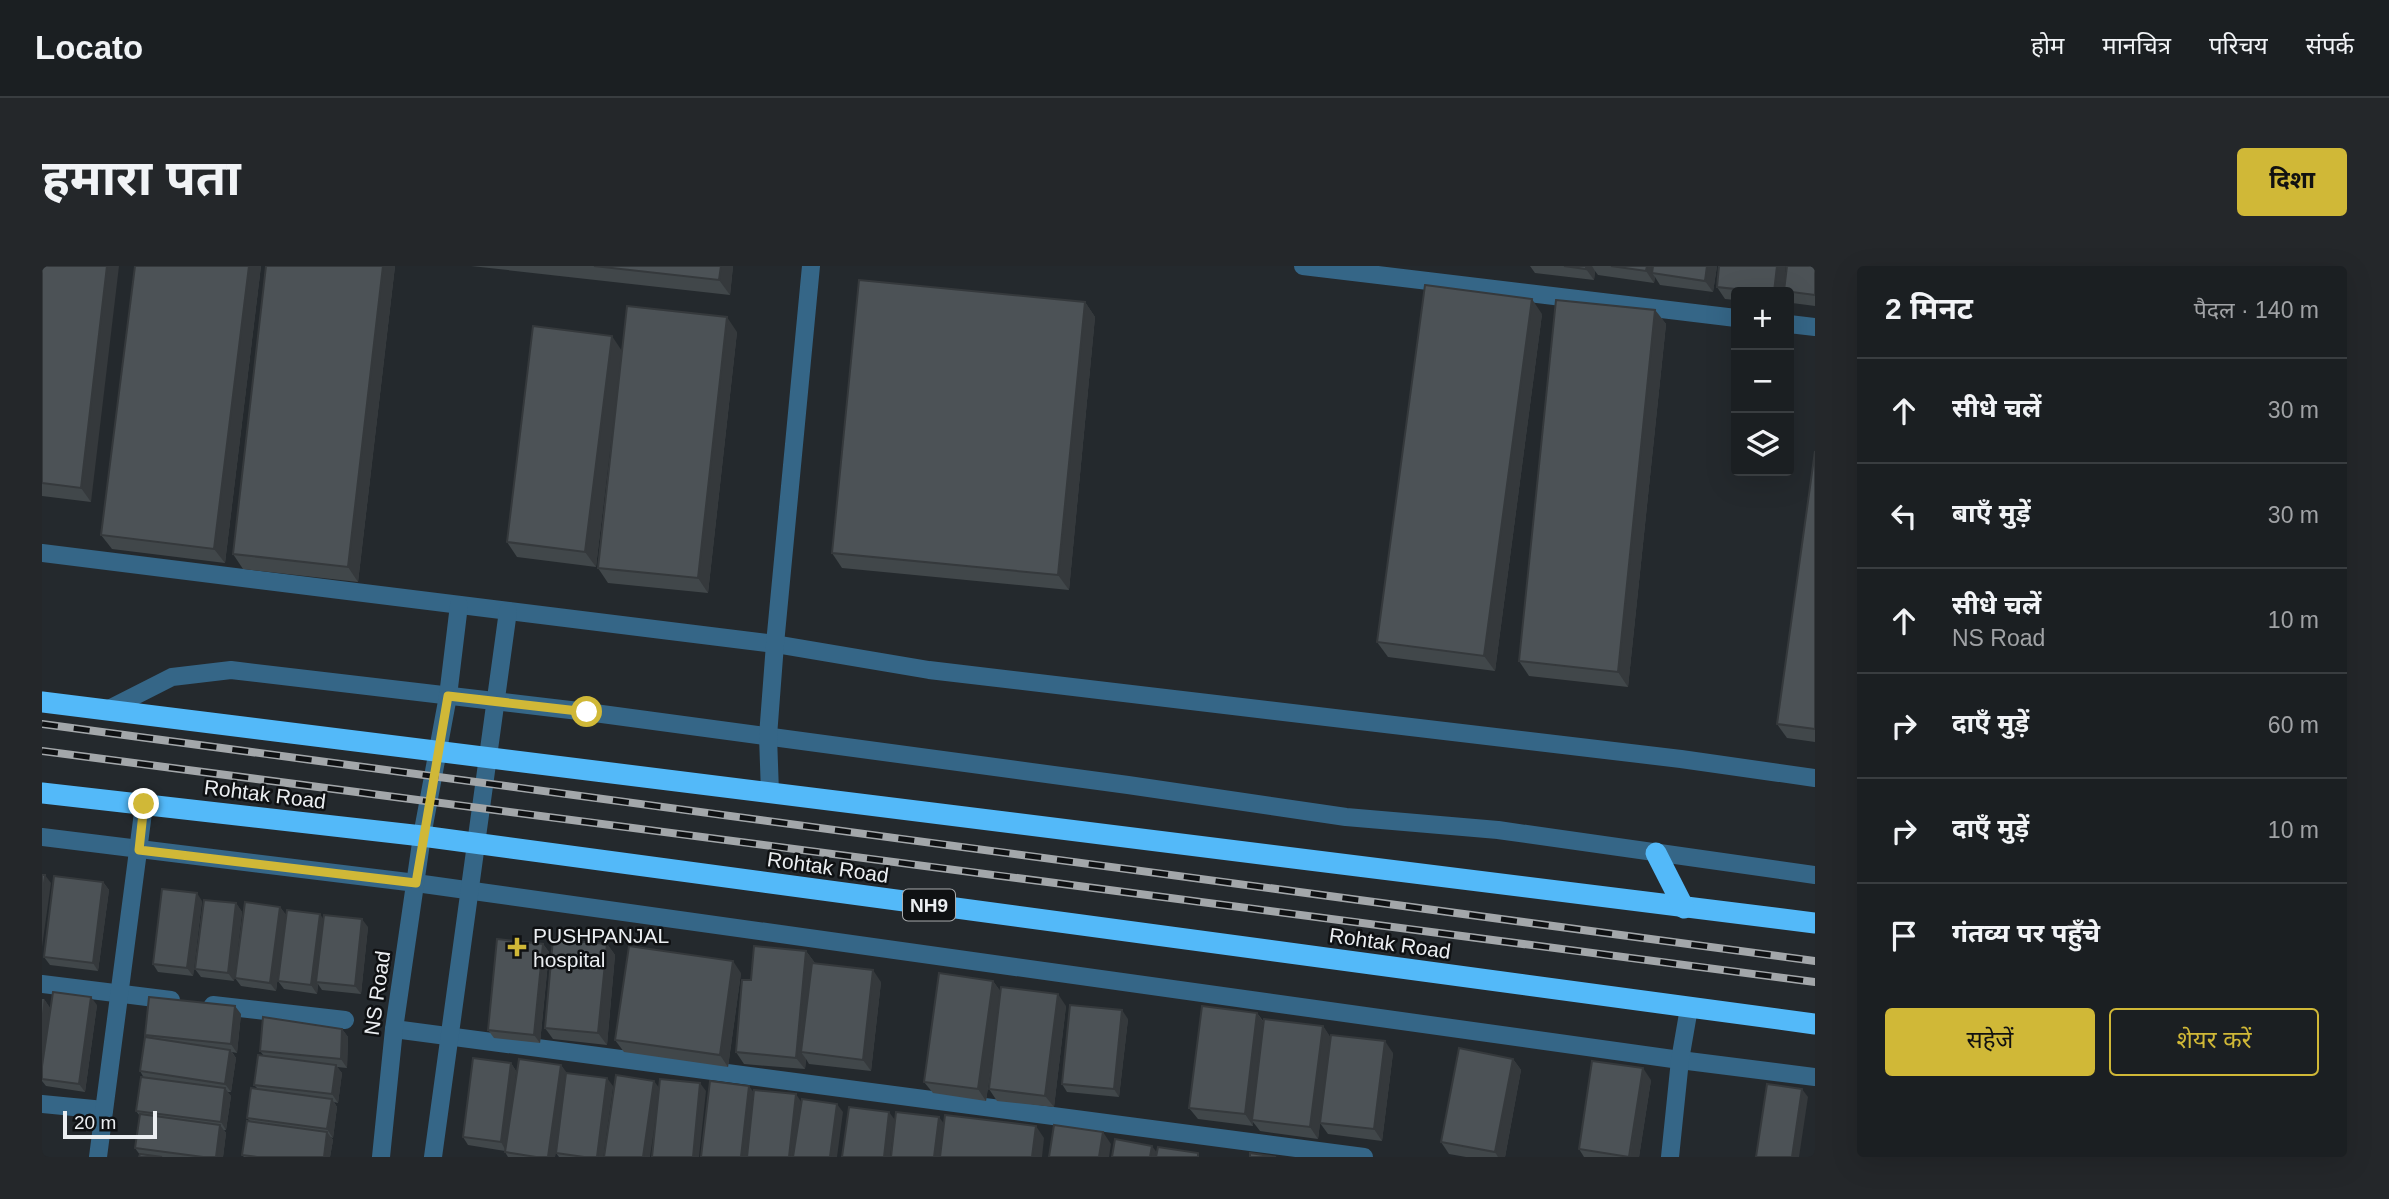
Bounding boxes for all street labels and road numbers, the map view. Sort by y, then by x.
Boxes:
street label: Rohtak Road [203,775,327,813]
street label: Rohtak Road [766,847,890,887]
road number: NH9 [903,890,955,920]
street label: Rohtak Road [1328,923,1452,963]
street label: NS Road [360,949,394,1037]

